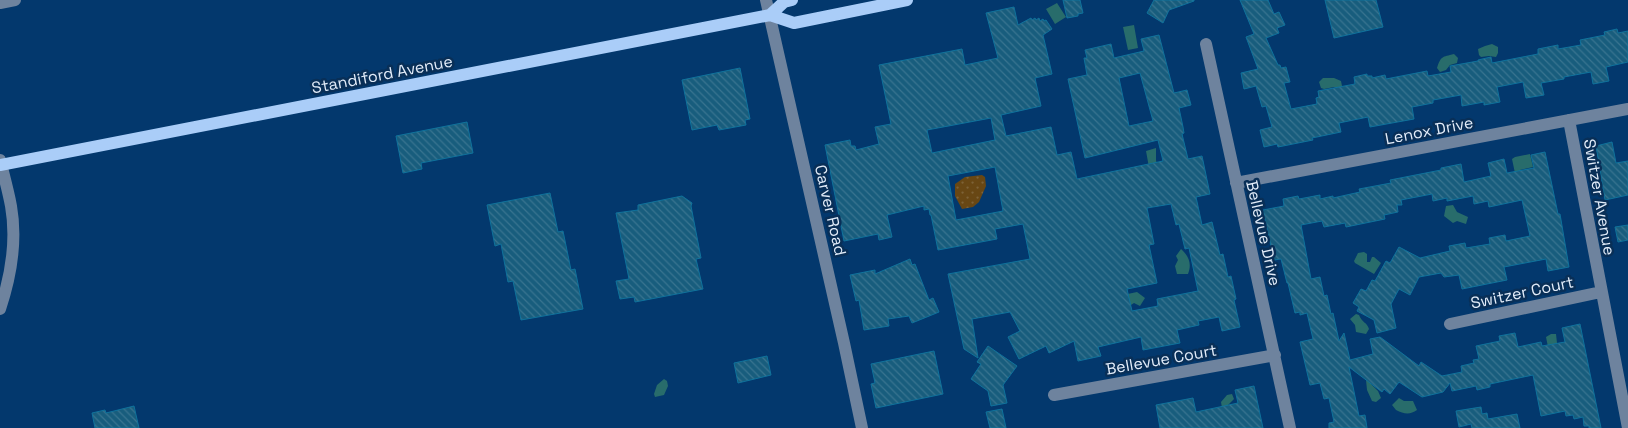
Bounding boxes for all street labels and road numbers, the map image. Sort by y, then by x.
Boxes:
street label: Standiford Avenue [310,51,454,98]
street label: Lenox Drive [1383,112,1475,149]
street label: Switzer Avenue [1579,137,1620,257]
street label: Carver Road [810,163,851,258]
street label: Bellevue Drive [1241,178,1286,288]
street label: Switzer Court [1469,271,1576,314]
street label: Bellevue Court [1104,339,1218,380]

